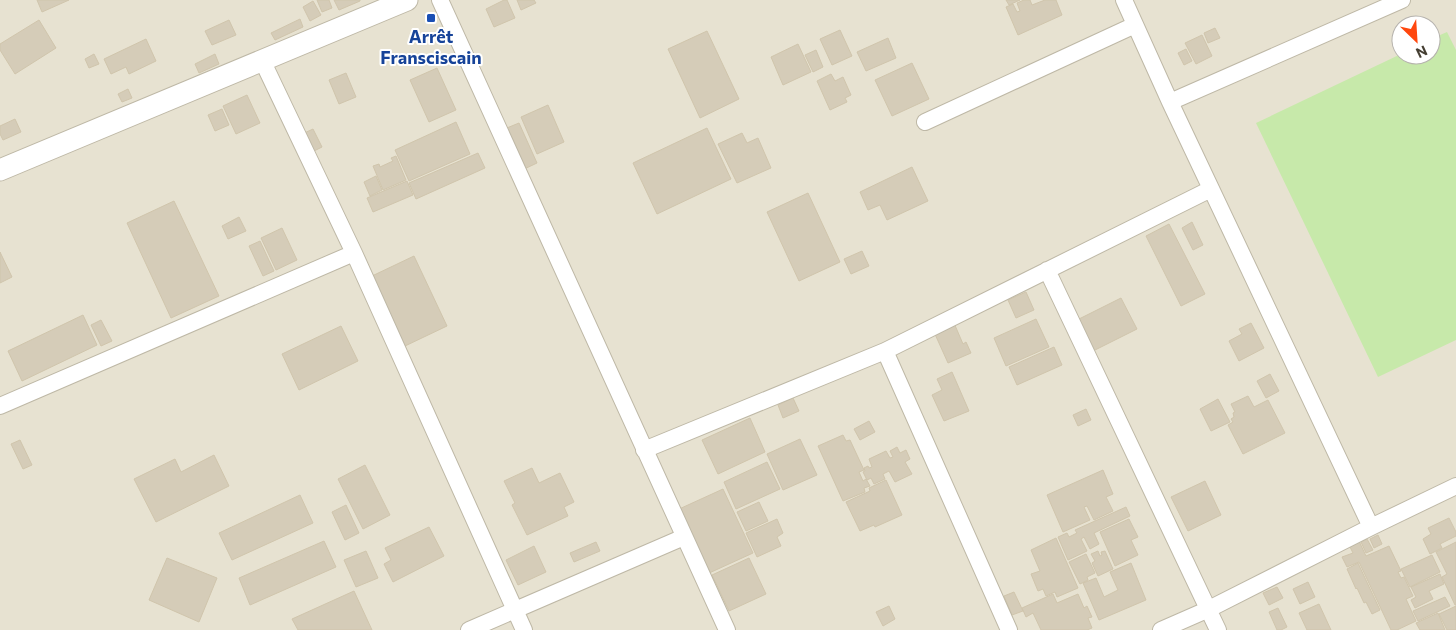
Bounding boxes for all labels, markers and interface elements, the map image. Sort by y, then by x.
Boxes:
marker: Arrêt Fransciscain [425,12,437,24]
north arrow [1391,15,1441,65]
place label: Arrêt Fransciscain [380,25,482,68]
text: N [1413,42,1430,62]

